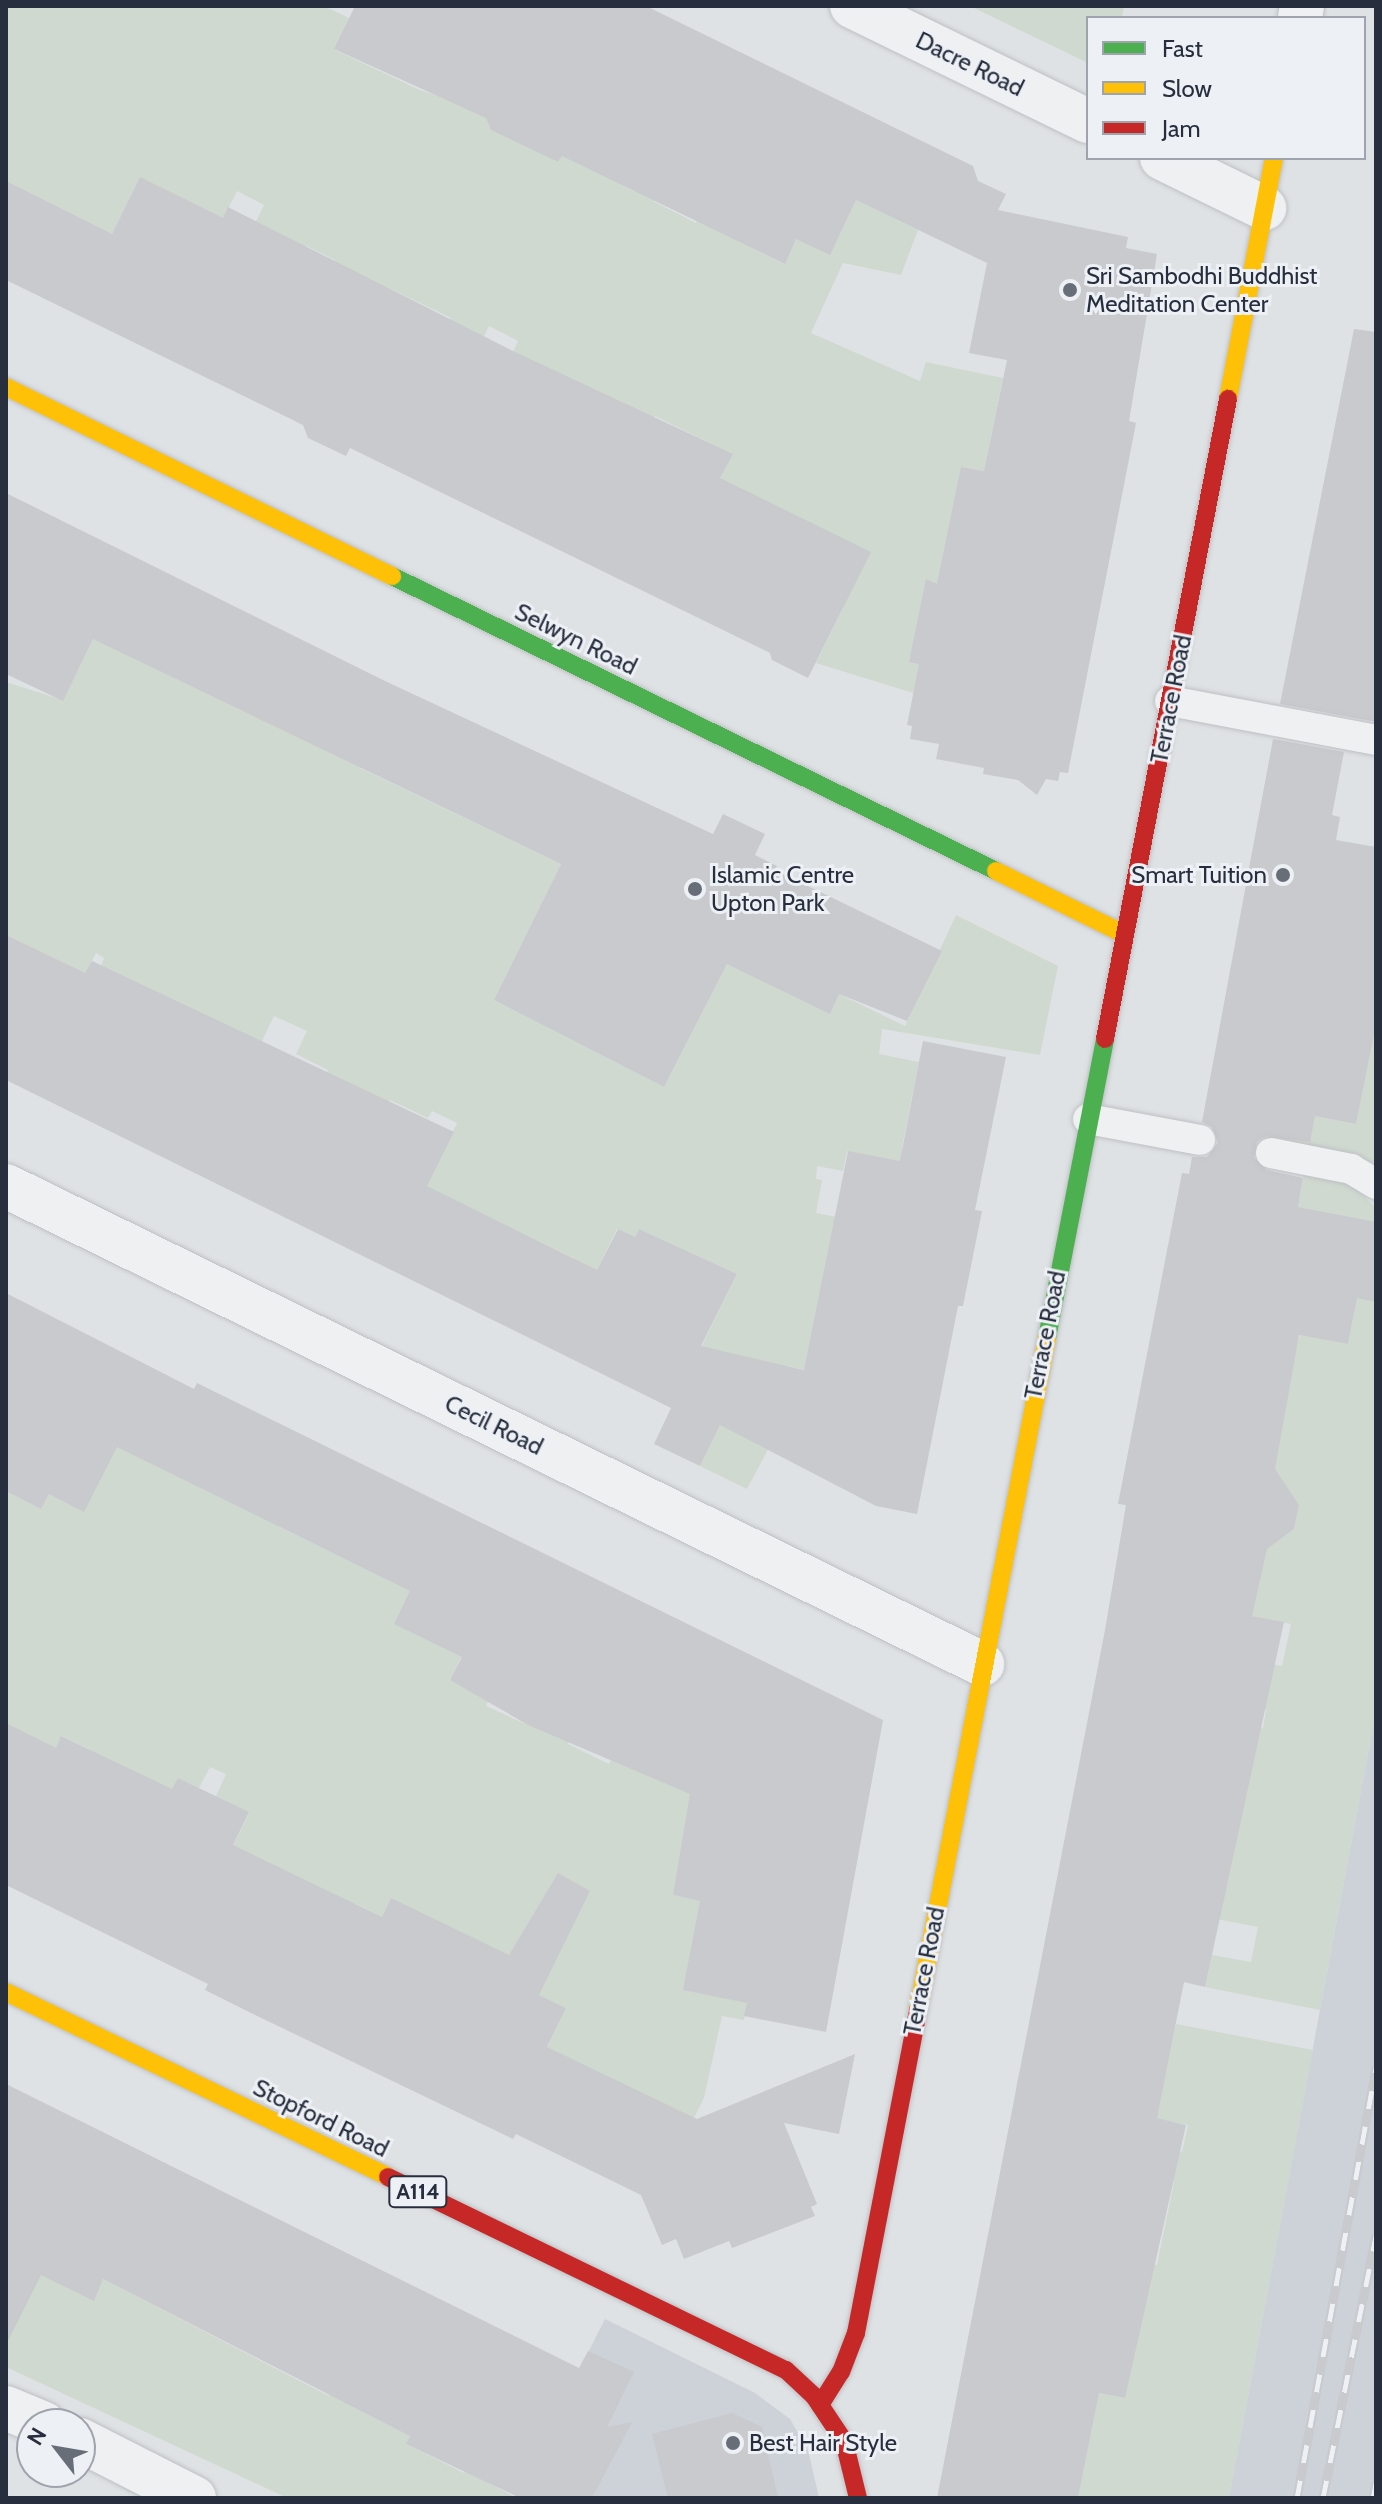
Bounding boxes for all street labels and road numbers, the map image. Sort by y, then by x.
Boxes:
street label: Dacre Road [911,25,1029,103]
street label: Selwyn Road [510,597,642,681]
street label: Terrace Road [1144,632,1198,766]
street label: Terrace Road [1018,1268,1072,1402]
street label: Cecil Road [440,1389,548,1461]
street label: Terrace Road [897,1904,951,2038]
street label: Stopford Road [249,2073,393,2163]
road number: A114 [388,2174,448,2210]

